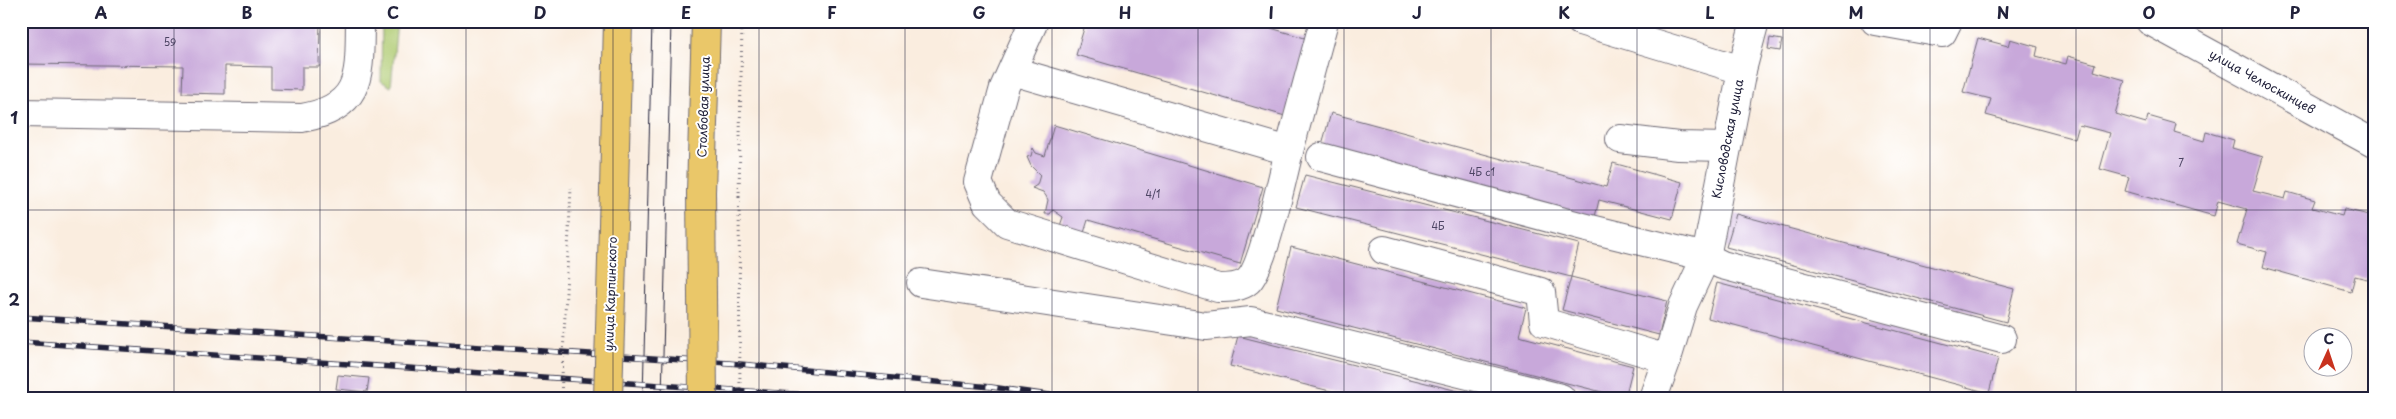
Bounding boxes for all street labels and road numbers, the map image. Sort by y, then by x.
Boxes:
street label: улица Челюскинцев [2206,44,2319,118]
street label: Столбовая улица [692,56,714,158]
street label: Кисловодская улица [1707,77,1748,200]
street label: улица Карпинского [599,236,621,352]

